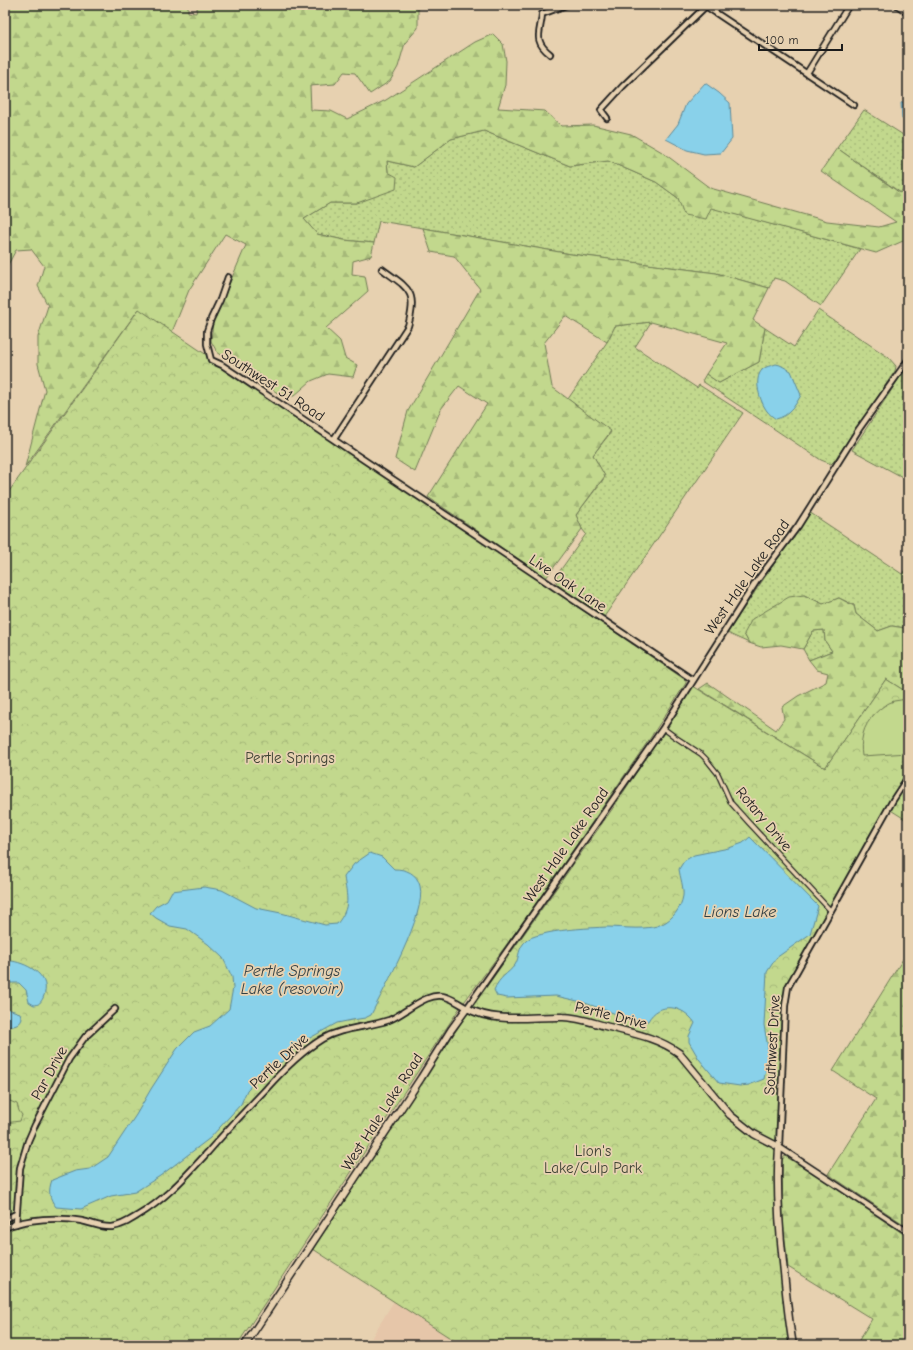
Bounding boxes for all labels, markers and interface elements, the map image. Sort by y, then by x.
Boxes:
scale bar [759,26,842,52]
text: 100 m [765,33,798,47]
street label: Southwest 51 Road [218,345,328,425]
street label: West Hale Lake Road [701,516,793,638]
street label: Live Oak Lane [526,550,611,616]
park label: Pertle Springs [245,749,335,767]
street label: Rotary Drive [732,783,796,855]
street label: West Hale Lake Road [520,784,612,906]
water label: Lions Lake [704,903,776,921]
water label: Pertle Springs Lake (resovoir) [241,962,343,998]
street label: Southwest Drive [760,994,784,1096]
street label: Pertle Drive [573,997,649,1033]
street label: Pertle Drive [246,1029,312,1093]
street label: Par Drive [27,1043,71,1103]
street label: West Hale Lake Road [337,1050,427,1174]
park label: Lion's Lake/Culp Park [544,1142,643,1177]

